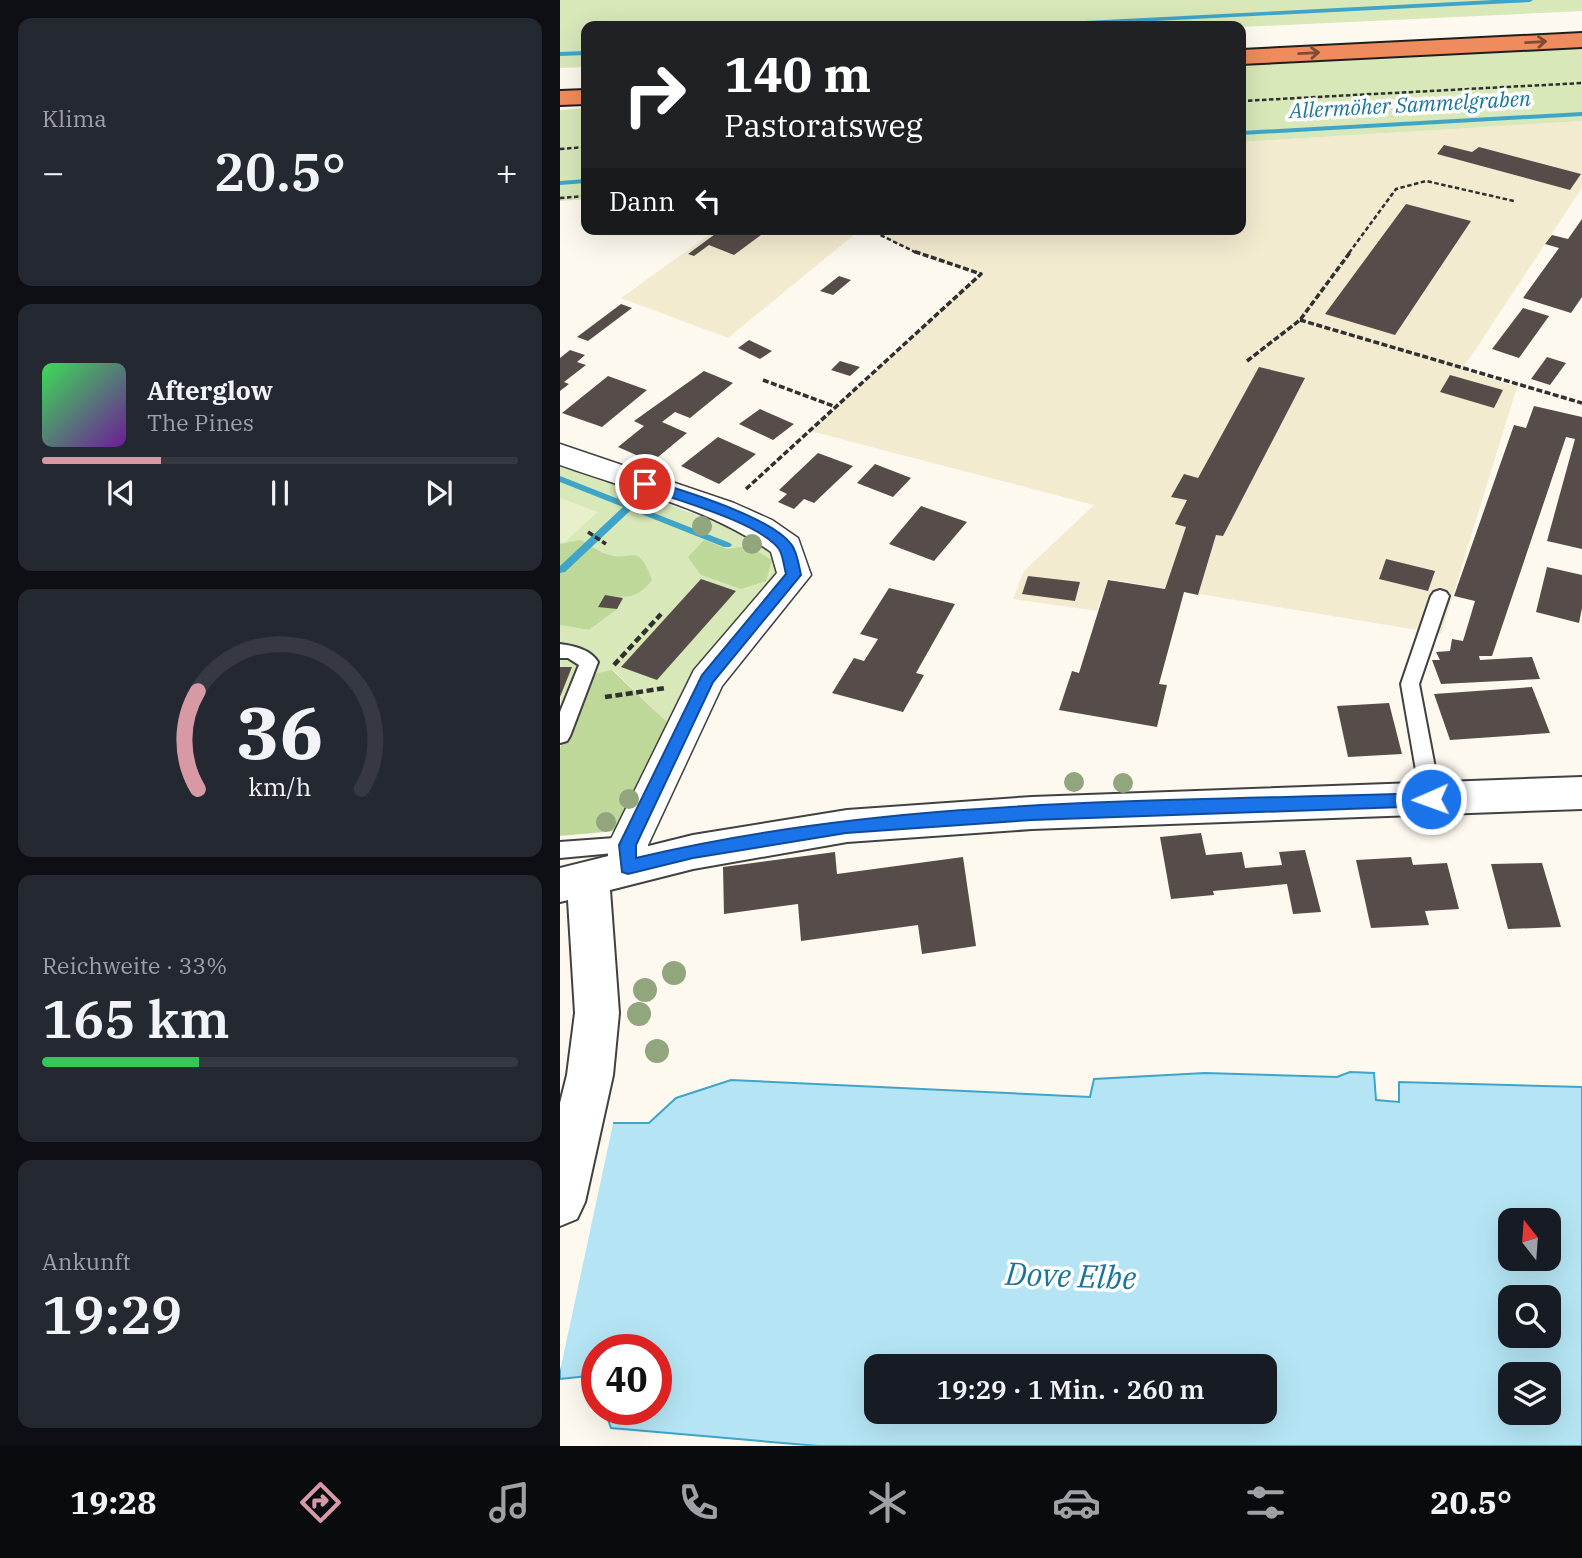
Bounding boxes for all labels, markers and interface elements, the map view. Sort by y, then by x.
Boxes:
one-way arrow [1524,35,1547,48]
text: 140 m [724,42,871,105]
one-way arrow [1297,47,1320,60]
icon: right [609,49,700,140]
water label: Allermöher Sammelgraben [1286,84,1532,124]
text: Klima [42,103,107,133]
text: Pastoratsweg [724,104,923,146]
text: 20.5° [214,138,346,205]
text: − [42,147,65,196]
text: + [495,147,518,196]
icon: left [689,182,727,220]
text: Dann [609,184,675,218]
text: Afterglow [147,373,273,407]
text: The Pines [147,407,254,437]
pin [615,454,675,514]
icon: arrive [626,465,664,503]
icon: previous [102,474,140,512]
icon: pause [261,474,299,512]
icon: next [420,474,458,512]
text: 36 [236,684,324,779]
position arrow [1394,762,1468,836]
text: km/h [248,770,312,803]
text: Reichweite · 33% [42,950,227,980]
text: 165 km [42,985,230,1052]
north arrow [1498,1208,1561,1270]
map controls [1498,1208,1561,1425]
text: Ankunft [42,1246,131,1276]
water label: Dove Elbe [1004,1252,1137,1298]
text: 19:29 [42,1281,182,1348]
button: search [1498,1285,1561,1348]
speed limit sign: 40 [581,1334,672,1425]
button: layers [1498,1362,1561,1425]
text: 19:29 · 1 Min. · 260 m [937,1372,1204,1406]
icon: directions [296,1478,345,1527]
icon: music [485,1478,534,1527]
icon: phone [674,1478,723,1527]
icon: climate [863,1478,912,1527]
icon: car [1052,1478,1101,1527]
icon: filters [1241,1478,1290,1527]
text: 19:28 [70,1481,156,1523]
text: 20.5° [1430,1481,1512,1523]

